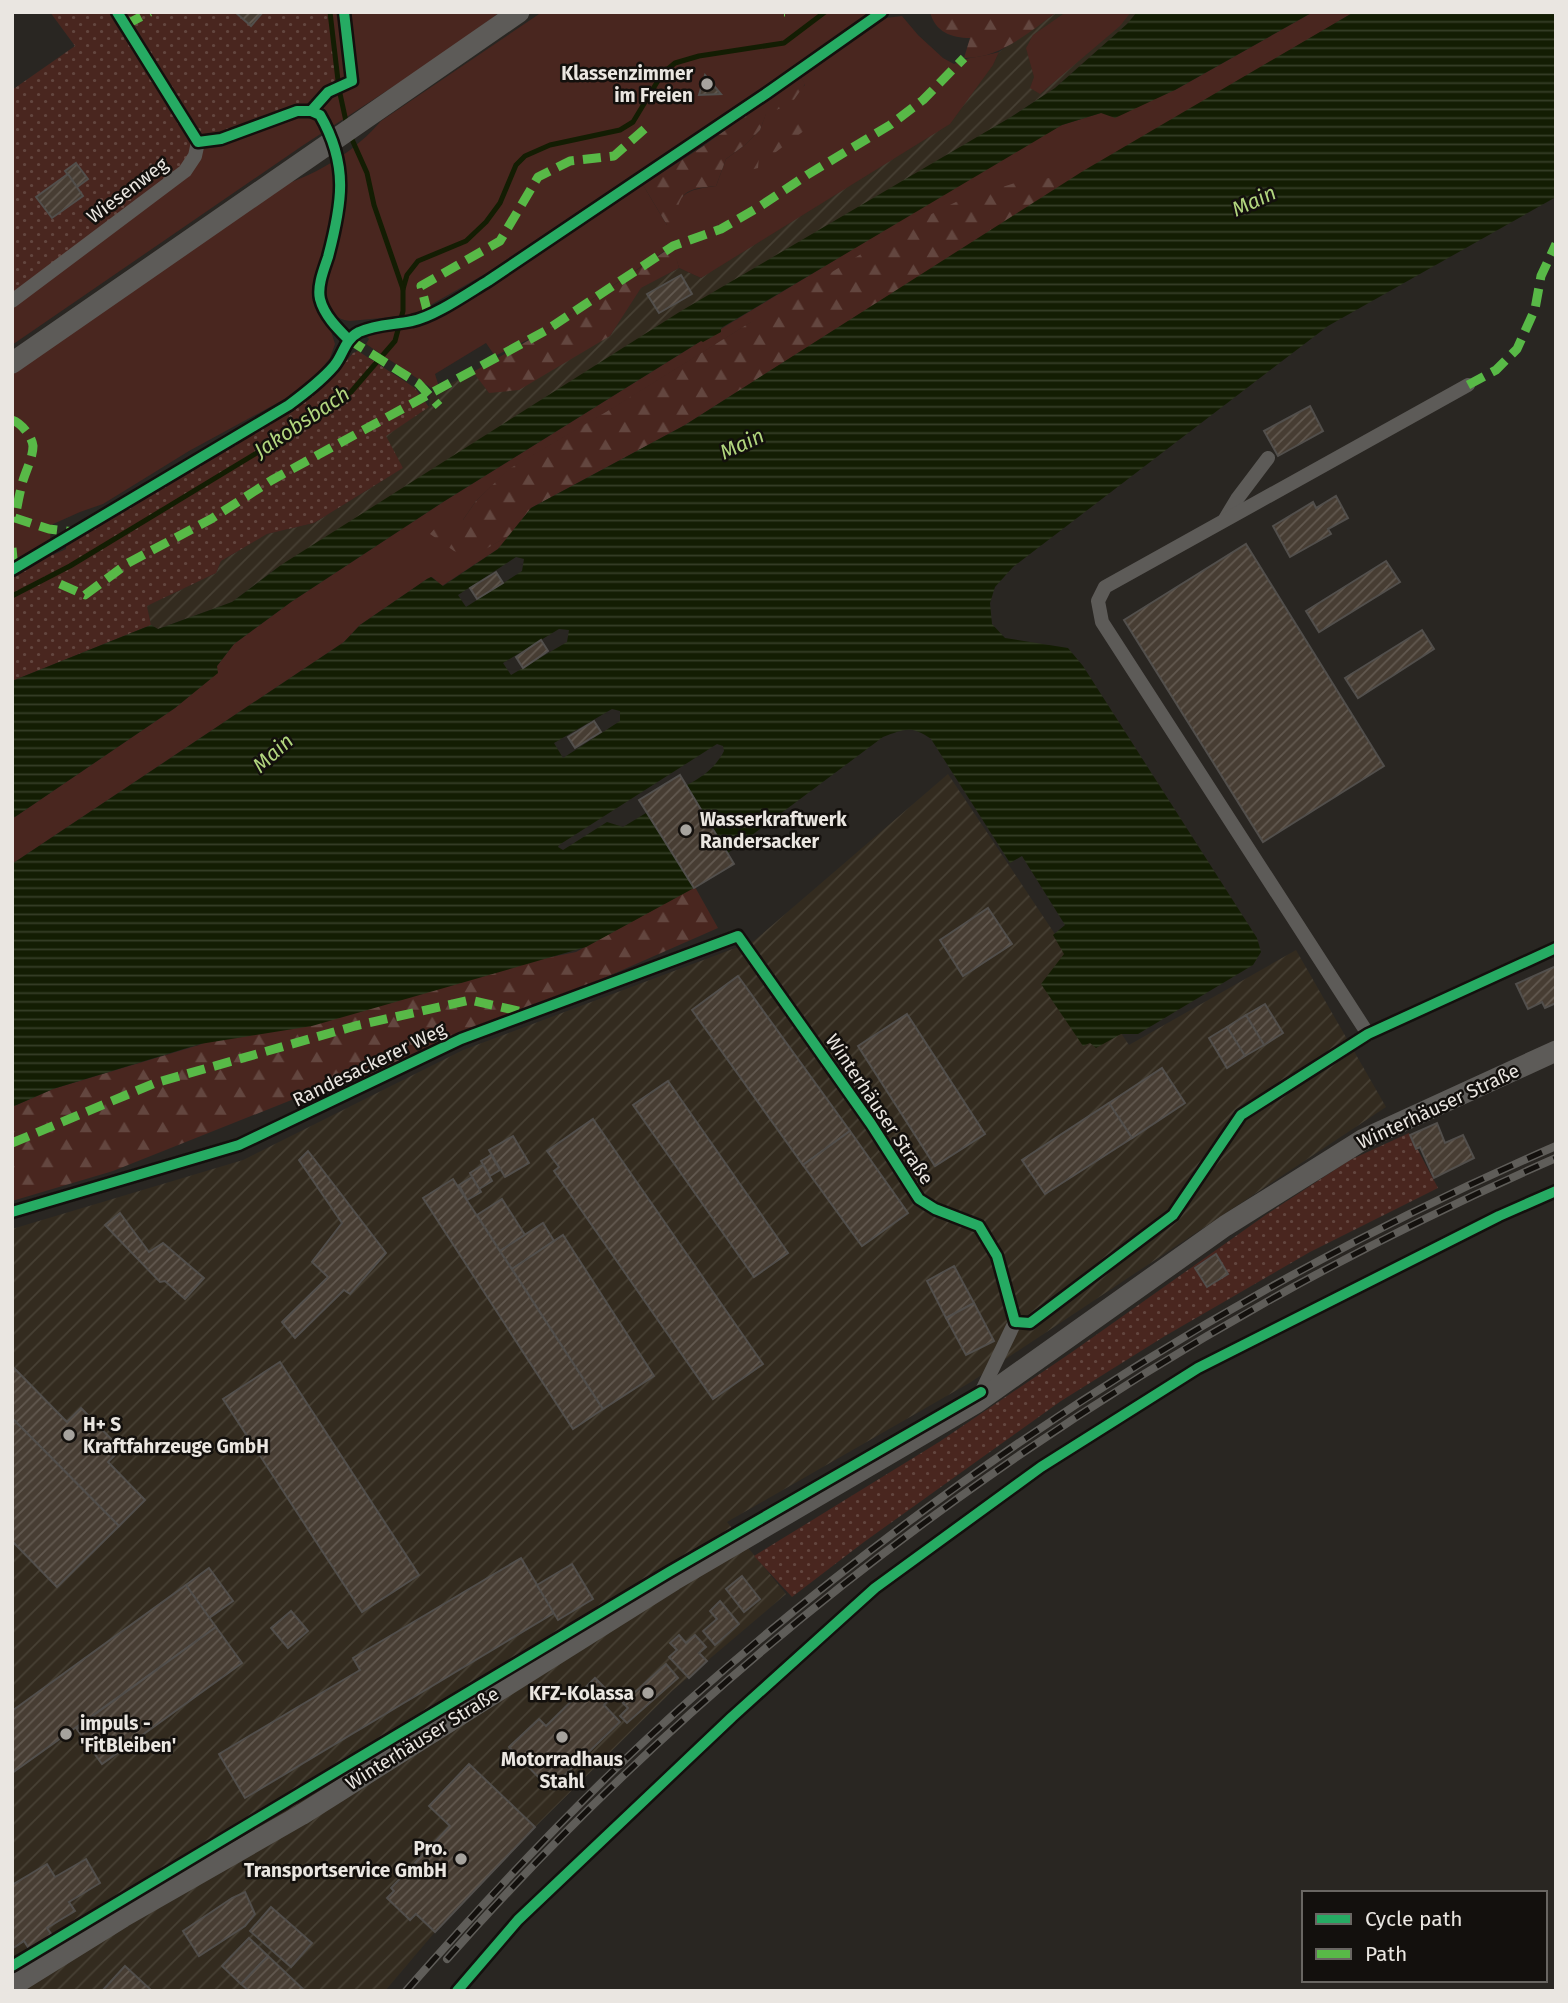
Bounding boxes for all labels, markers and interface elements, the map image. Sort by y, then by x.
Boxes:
place label: Klassenzimmer im Freien [561,62,693,107]
marker: Klassenzimmer im Freien [699,76,715,92]
street label: Wiesenweg [82,152,172,228]
water label: Main [1228,179,1280,223]
water label: Jakobsbach [248,380,355,464]
water label: Main [716,422,768,466]
water label: Main [247,728,299,778]
place label: Wasserkraftwerk Randersacker [700,808,847,853]
marker: Wasserkraftwerk Randersacker [678,822,694,838]
street label: Randesackerer Weg [289,1017,450,1112]
street label: Winterhäuser Straße [821,1030,938,1189]
street label: Winterhäuser Straße [1353,1059,1523,1154]
place label: H+ S Kraftfahrzeuge GmbH [83,1413,269,1458]
marker: H+ S Kraftfahrzeuge GmbH [61,1427,77,1443]
street label: Winterhäuser Straße [341,1682,503,1795]
place label: KFZ-Kolassa [529,1682,634,1705]
marker: KFZ-Kolassa [640,1685,656,1701]
place label: impuls - 'FitBleiben' [80,1712,176,1757]
marker: impuls - 'FitBleiben' [58,1726,74,1742]
marker: Motorradhaus Stahl [554,1729,570,1745]
place label: Motorradhaus Stahl [501,1748,623,1793]
place label: Pro. Transportservice GmbH [244,1837,447,1882]
marker: Pro. Transportservice GmbH [453,1851,469,1867]
legend [1302,1891,1547,1982]
text: Cycle path [1365,1906,1463,1932]
text: Path [1365,1941,1407,1967]

